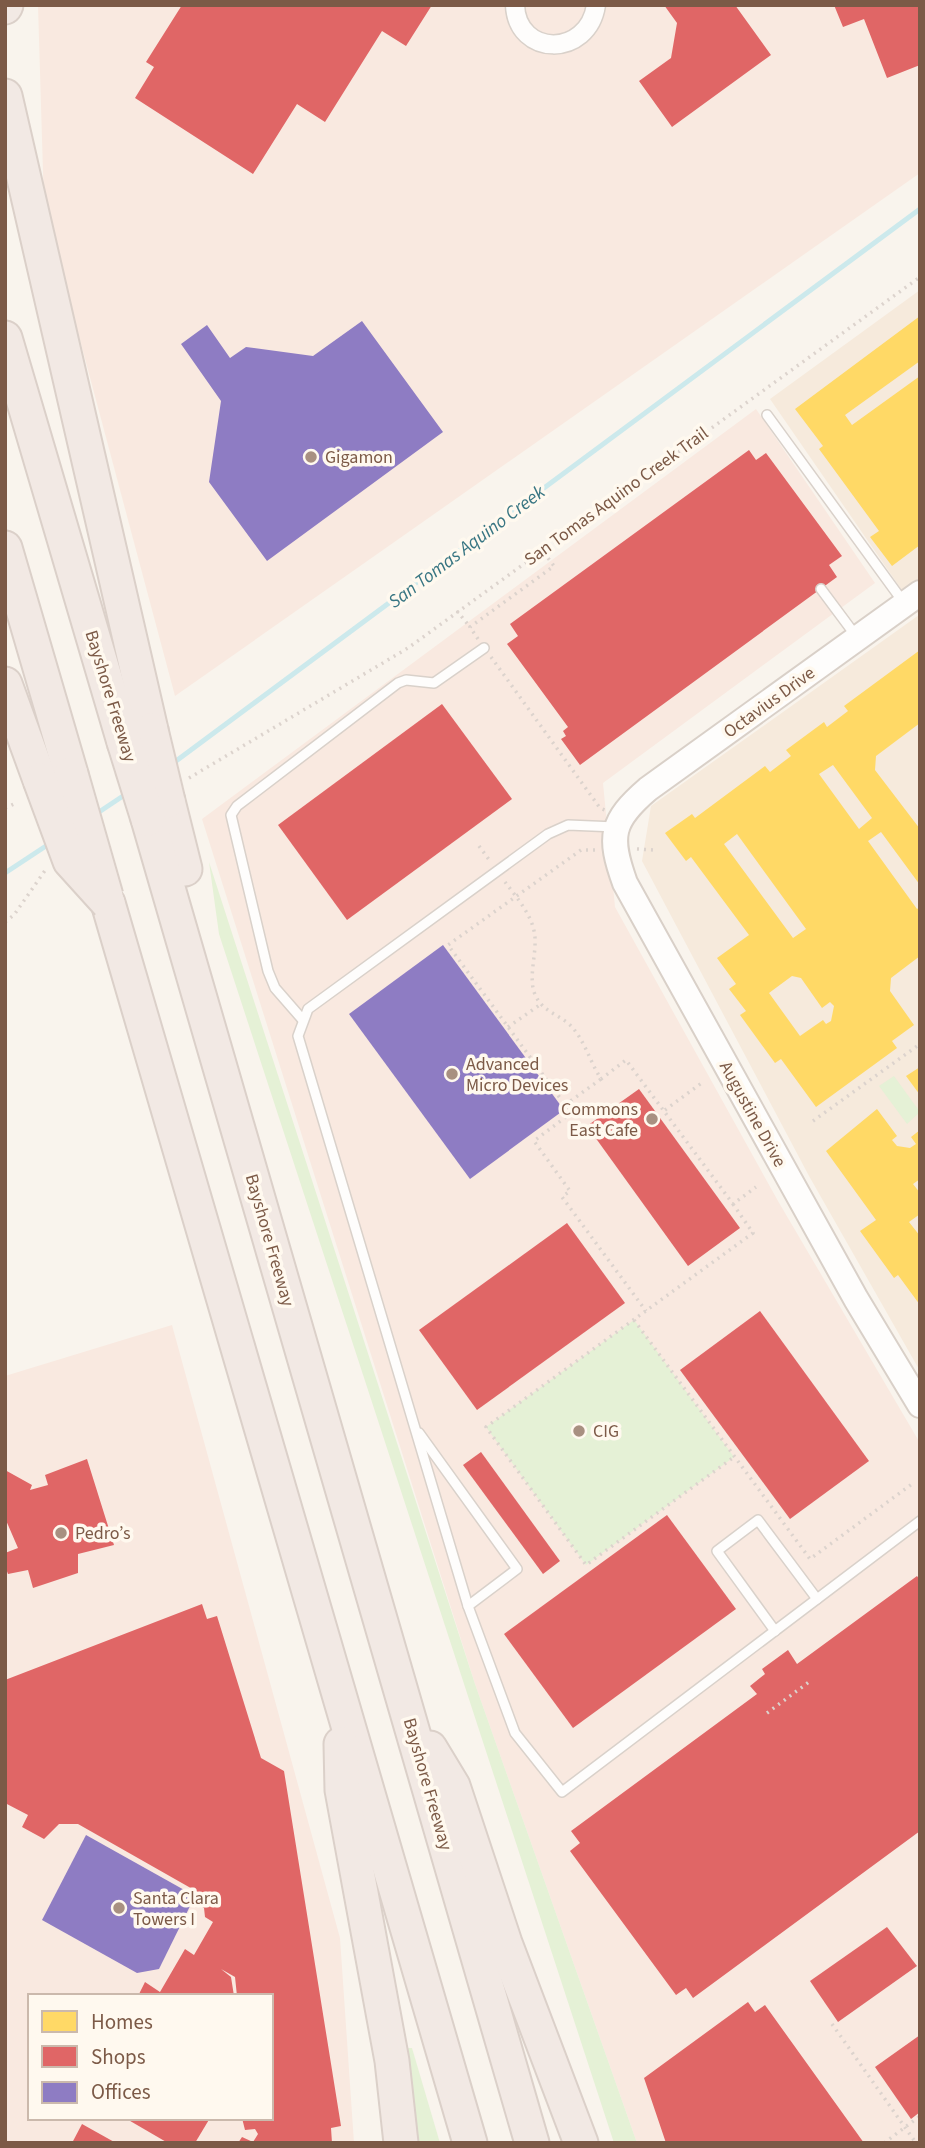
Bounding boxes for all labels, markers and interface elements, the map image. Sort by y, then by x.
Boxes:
street label: San Tomas Aquino Creek Trail [519,421,713,572]
place label: Gigamon [325,445,393,470]
marker: Gigamon [303,449,319,465]
water label: San Tomas Aquino Creek [383,479,552,615]
street label: Bayshore Freeway [79,627,143,766]
street label: Octavius Drive [718,661,820,744]
place label: Advanced Micro Devices [466,1052,568,1098]
street label: Augustine Drive [713,1057,792,1172]
marker: Advanced Micro Devices [444,1066,460,1082]
place label: Commons East Cafe [561,1097,638,1143]
marker: Commons East Cafe [644,1111,660,1127]
street label: Bayshore Freeway [239,1171,301,1310]
place label: CIG [593,1419,619,1444]
marker: CIG [571,1423,587,1439]
place label: Pedro’s [75,1521,130,1546]
marker: Pedro’s [53,1525,69,1541]
street label: Bayshore Freeway [397,1715,459,1854]
place label: Santa Clara Towers I [133,1886,219,1932]
marker: Santa Clara Towers I [111,1900,127,1916]
legend [28,1994,273,2120]
text: Homes [91,2007,153,2037]
text: Shops [91,2042,146,2072]
text: Offices [91,2077,151,2107]

